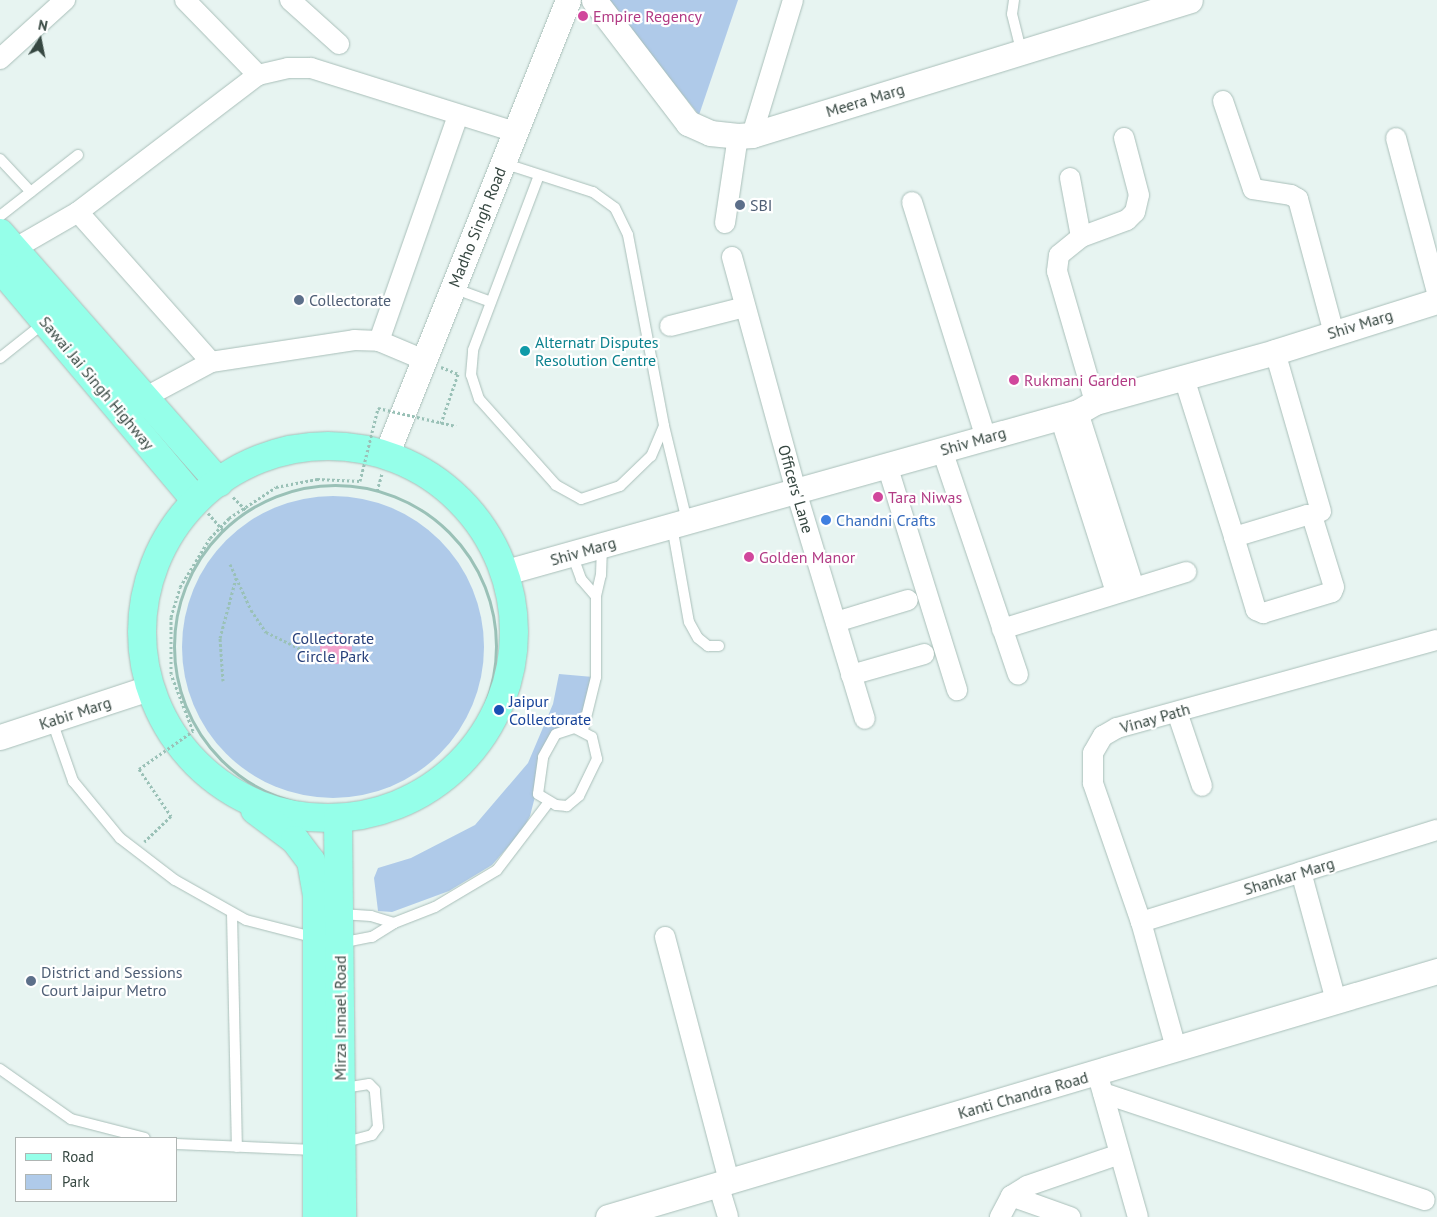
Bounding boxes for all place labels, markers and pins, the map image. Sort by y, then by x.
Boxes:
place label: Empire Regency [593,6,702,26]
marker: Empire Regency [577,10,589,22]
place label: SBI [750,195,772,215]
marker: SBI [734,199,746,211]
place label: Collectorate [309,290,391,310]
marker: Collectorate [293,294,305,306]
place label: Alternatr Disputes Resolution Centre [535,332,659,370]
marker: Alternatr Disputes Resolution Centre [519,345,531,357]
place label: Rukmani Garden [1024,370,1137,390]
marker: Rukmani Garden [1008,374,1020,386]
place label: Tara Niwas [888,487,962,507]
marker: Tara Niwas [872,491,884,503]
place label: Chandni Crafts [836,510,936,530]
marker: Chandni Crafts [820,514,832,526]
place label: Golden Manor [759,547,855,567]
marker: Golden Manor [743,551,755,563]
place label: Jaipur Collectorate [509,691,591,729]
marker: Jaipur Collectorate [493,704,505,716]
place label: District and Sessions Court Jaipur Metro [41,962,183,1000]
marker: District and Sessions Court Jaipur Metro [25,975,37,987]

